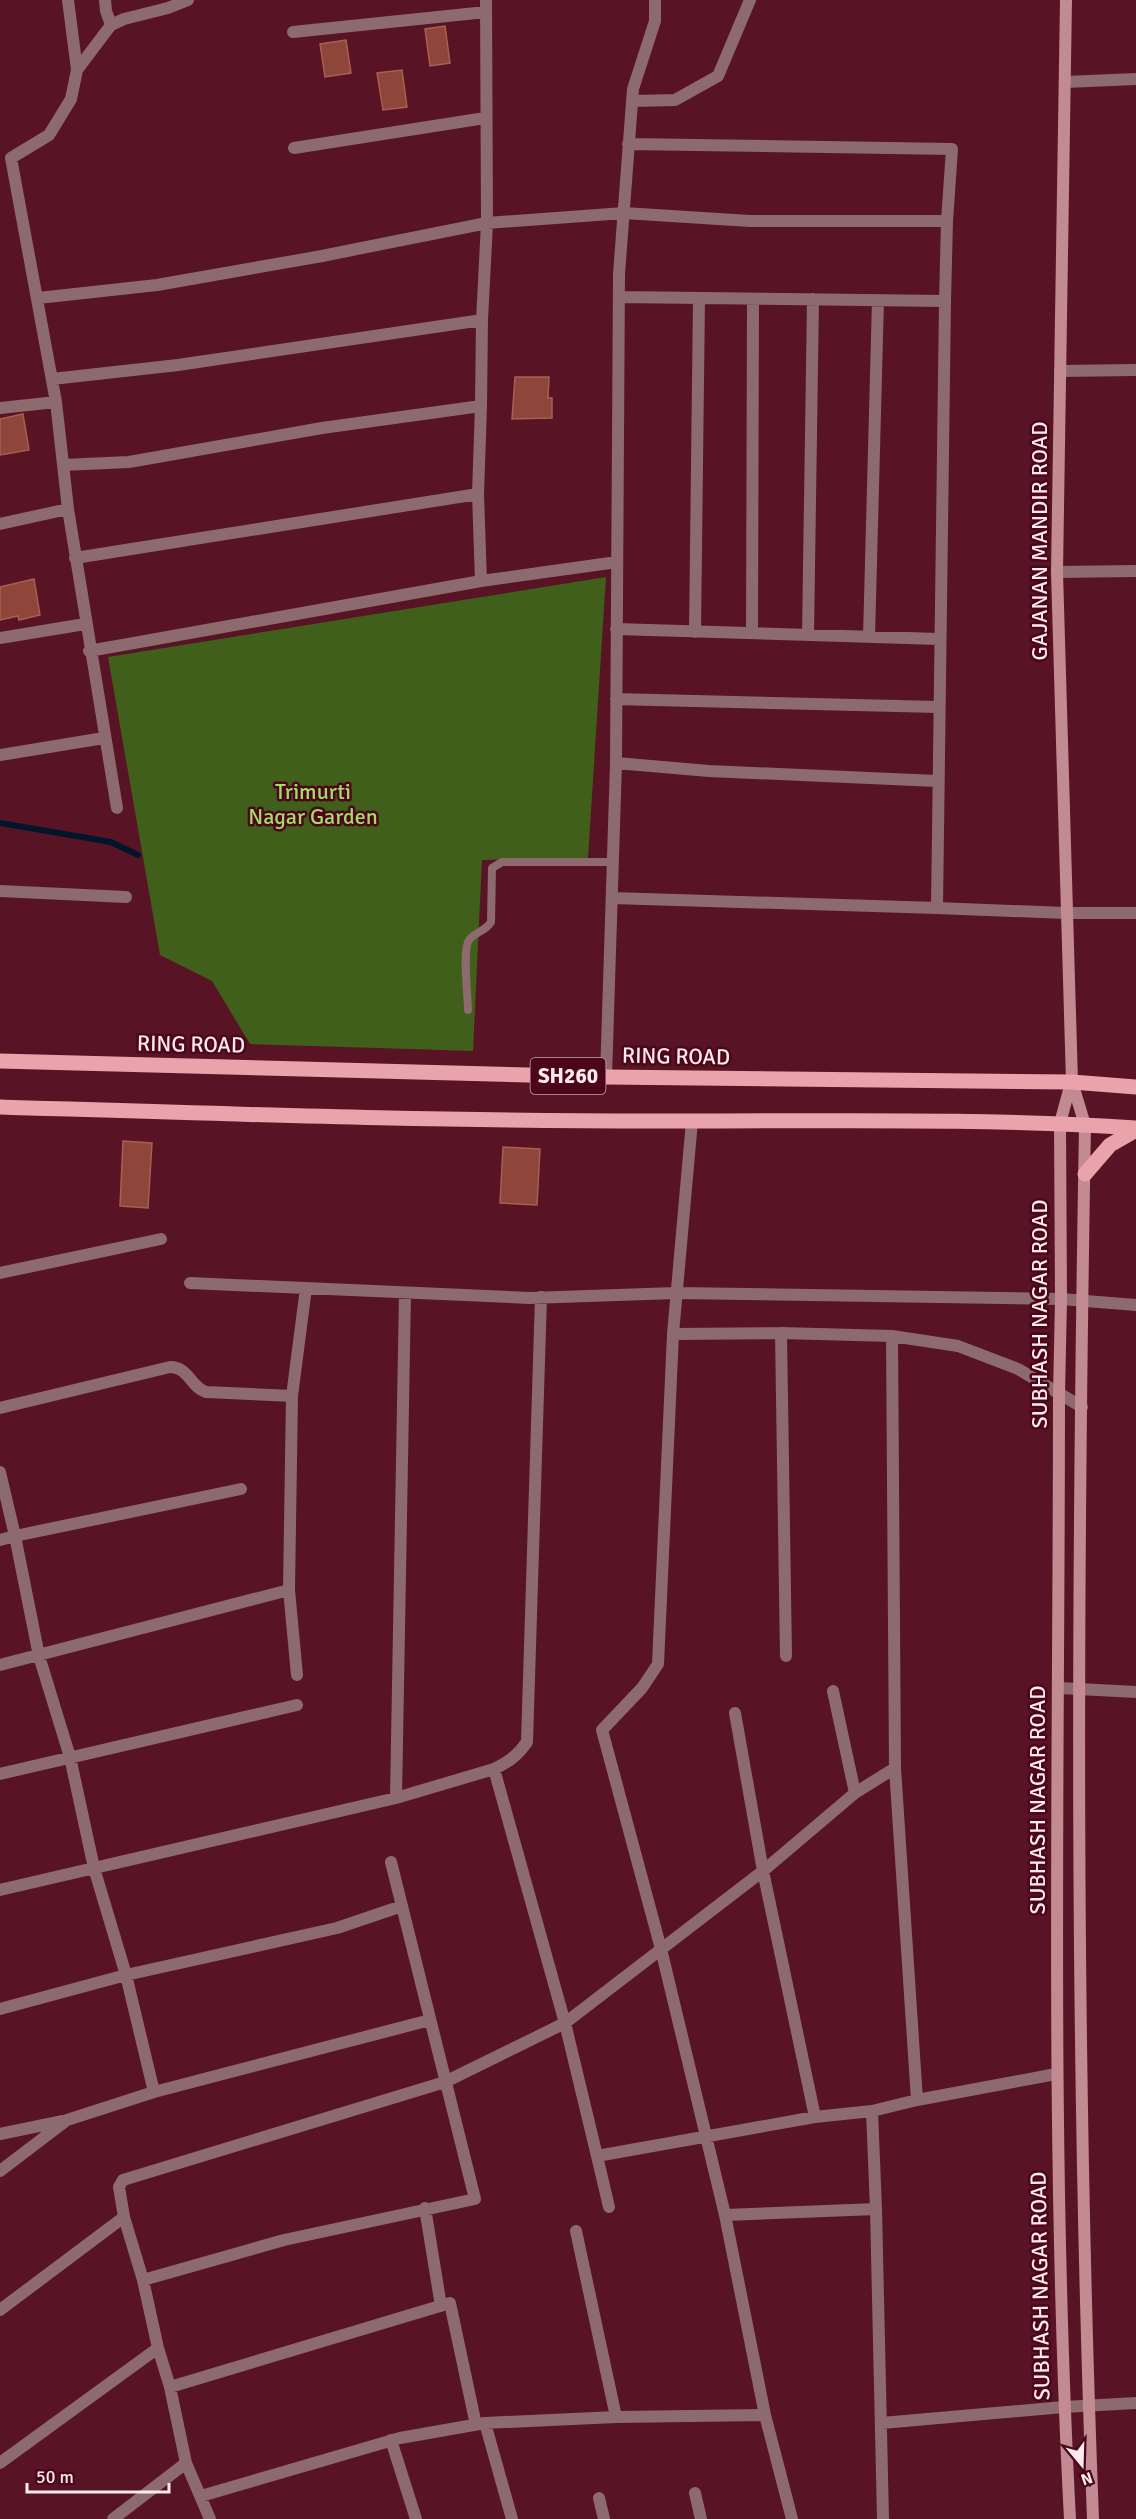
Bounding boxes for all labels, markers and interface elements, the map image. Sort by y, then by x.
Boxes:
street label: GAJANAN MANDIR ROAD [1026,422,1053,660]
park label: Trimurti Nagar Garden [248,778,378,830]
street label: RING ROAD [137,1030,245,1058]
street label: RING ROAD [622,1042,730,1070]
road number: SH260 [530,1058,606,1094]
street label: SUBHASH NAGAR ROAD [1026,1200,1053,1429]
street label: SUBHASH NAGAR ROAD [1024,1686,1051,1915]
street label: SUBHASH NAGAR ROAD [1025,2171,1055,2401]
north arrow [1052,2435,1112,2495]
scale bar [27,2456,170,2494]
text: 50 m [36,2466,74,2488]
text: N [1078,2467,1095,2490]

